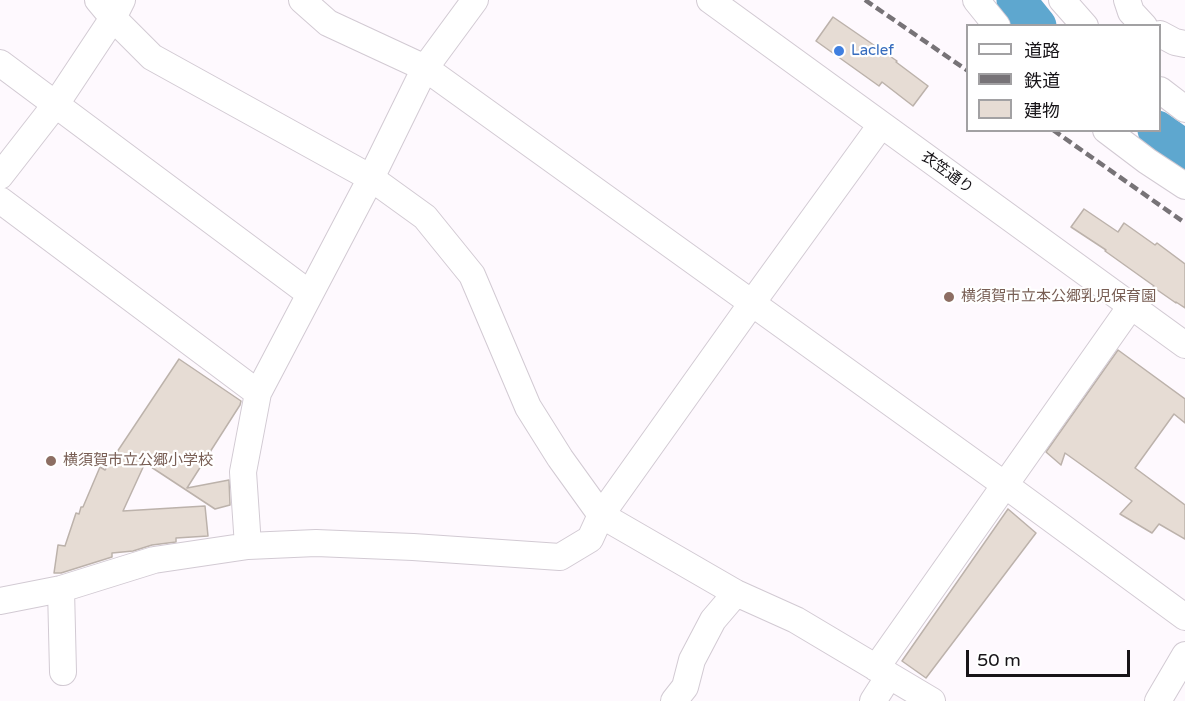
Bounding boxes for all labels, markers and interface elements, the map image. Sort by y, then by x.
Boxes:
legend [966,24,1161,132]
text: 道路 [1024,40,1060,62]
place label: Laclef [851,42,894,60]
marker: Laclef [832,44,846,58]
text: 鉄道 [1024,70,1060,92]
text: 建物 [1024,100,1060,122]
street label: 衣笠通り [917,148,977,198]
place label: 横須賀市立本公郷乳児保育園 [961,288,1156,306]
marker: 横須賀市立本公郷乳児保育園 [942,290,956,304]
place label: 横須賀市立公郷小学校 [63,452,213,470]
marker: 横須賀市立公郷小学校 [44,454,58,468]
scale bar [969,638,1132,676]
text: 50 m [977,649,1021,671]

